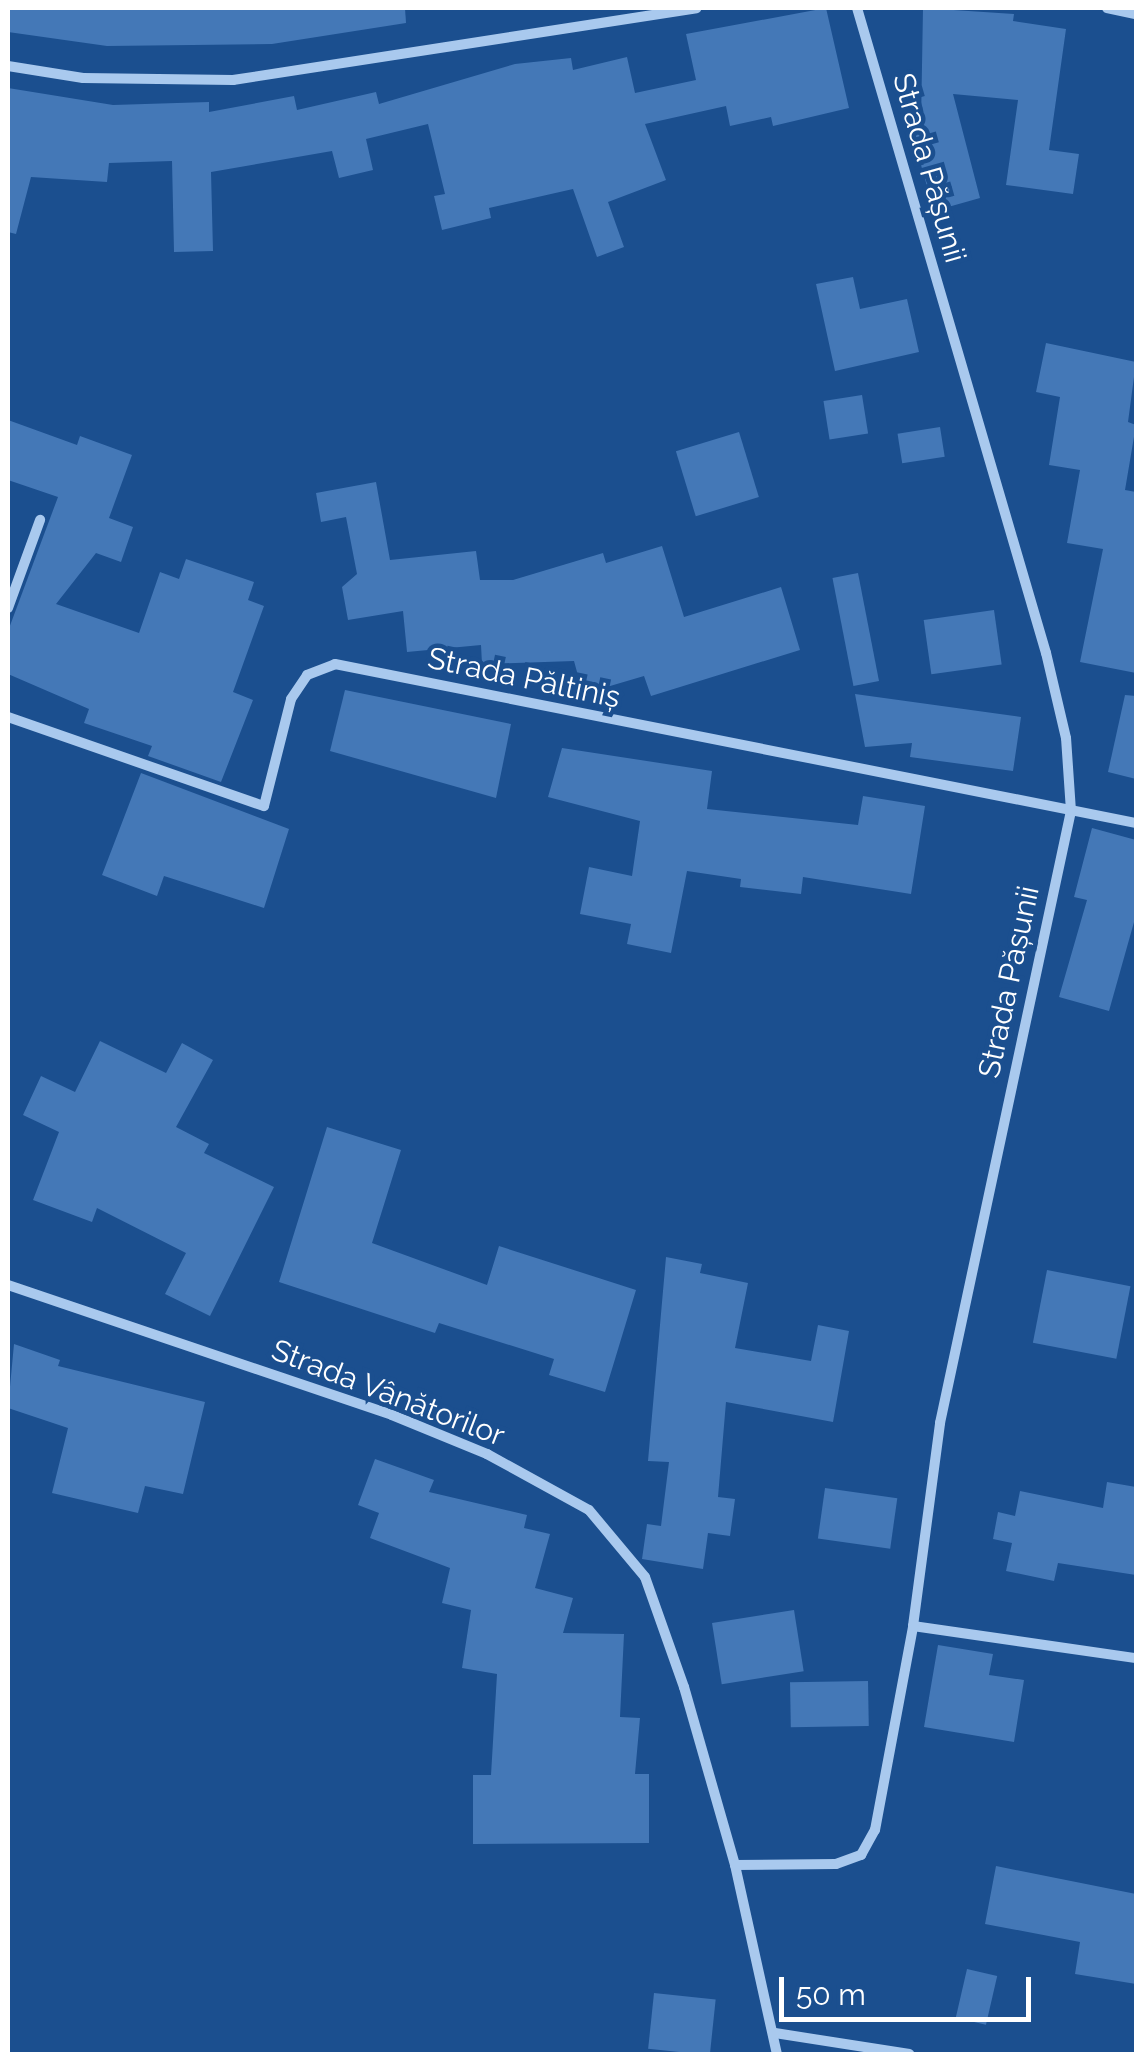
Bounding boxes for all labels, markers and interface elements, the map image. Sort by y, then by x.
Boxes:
street label: Strada Pășunii [885,69,973,267]
street label: Strada Păltiniș [425,640,623,716]
street label: Strada Pășunii [971,883,1047,1081]
street label: Strada Vânătorilor [266,1332,510,1454]
scale bar [784,1957,1036,2019]
text: 50 m [796,1977,866,2012]

